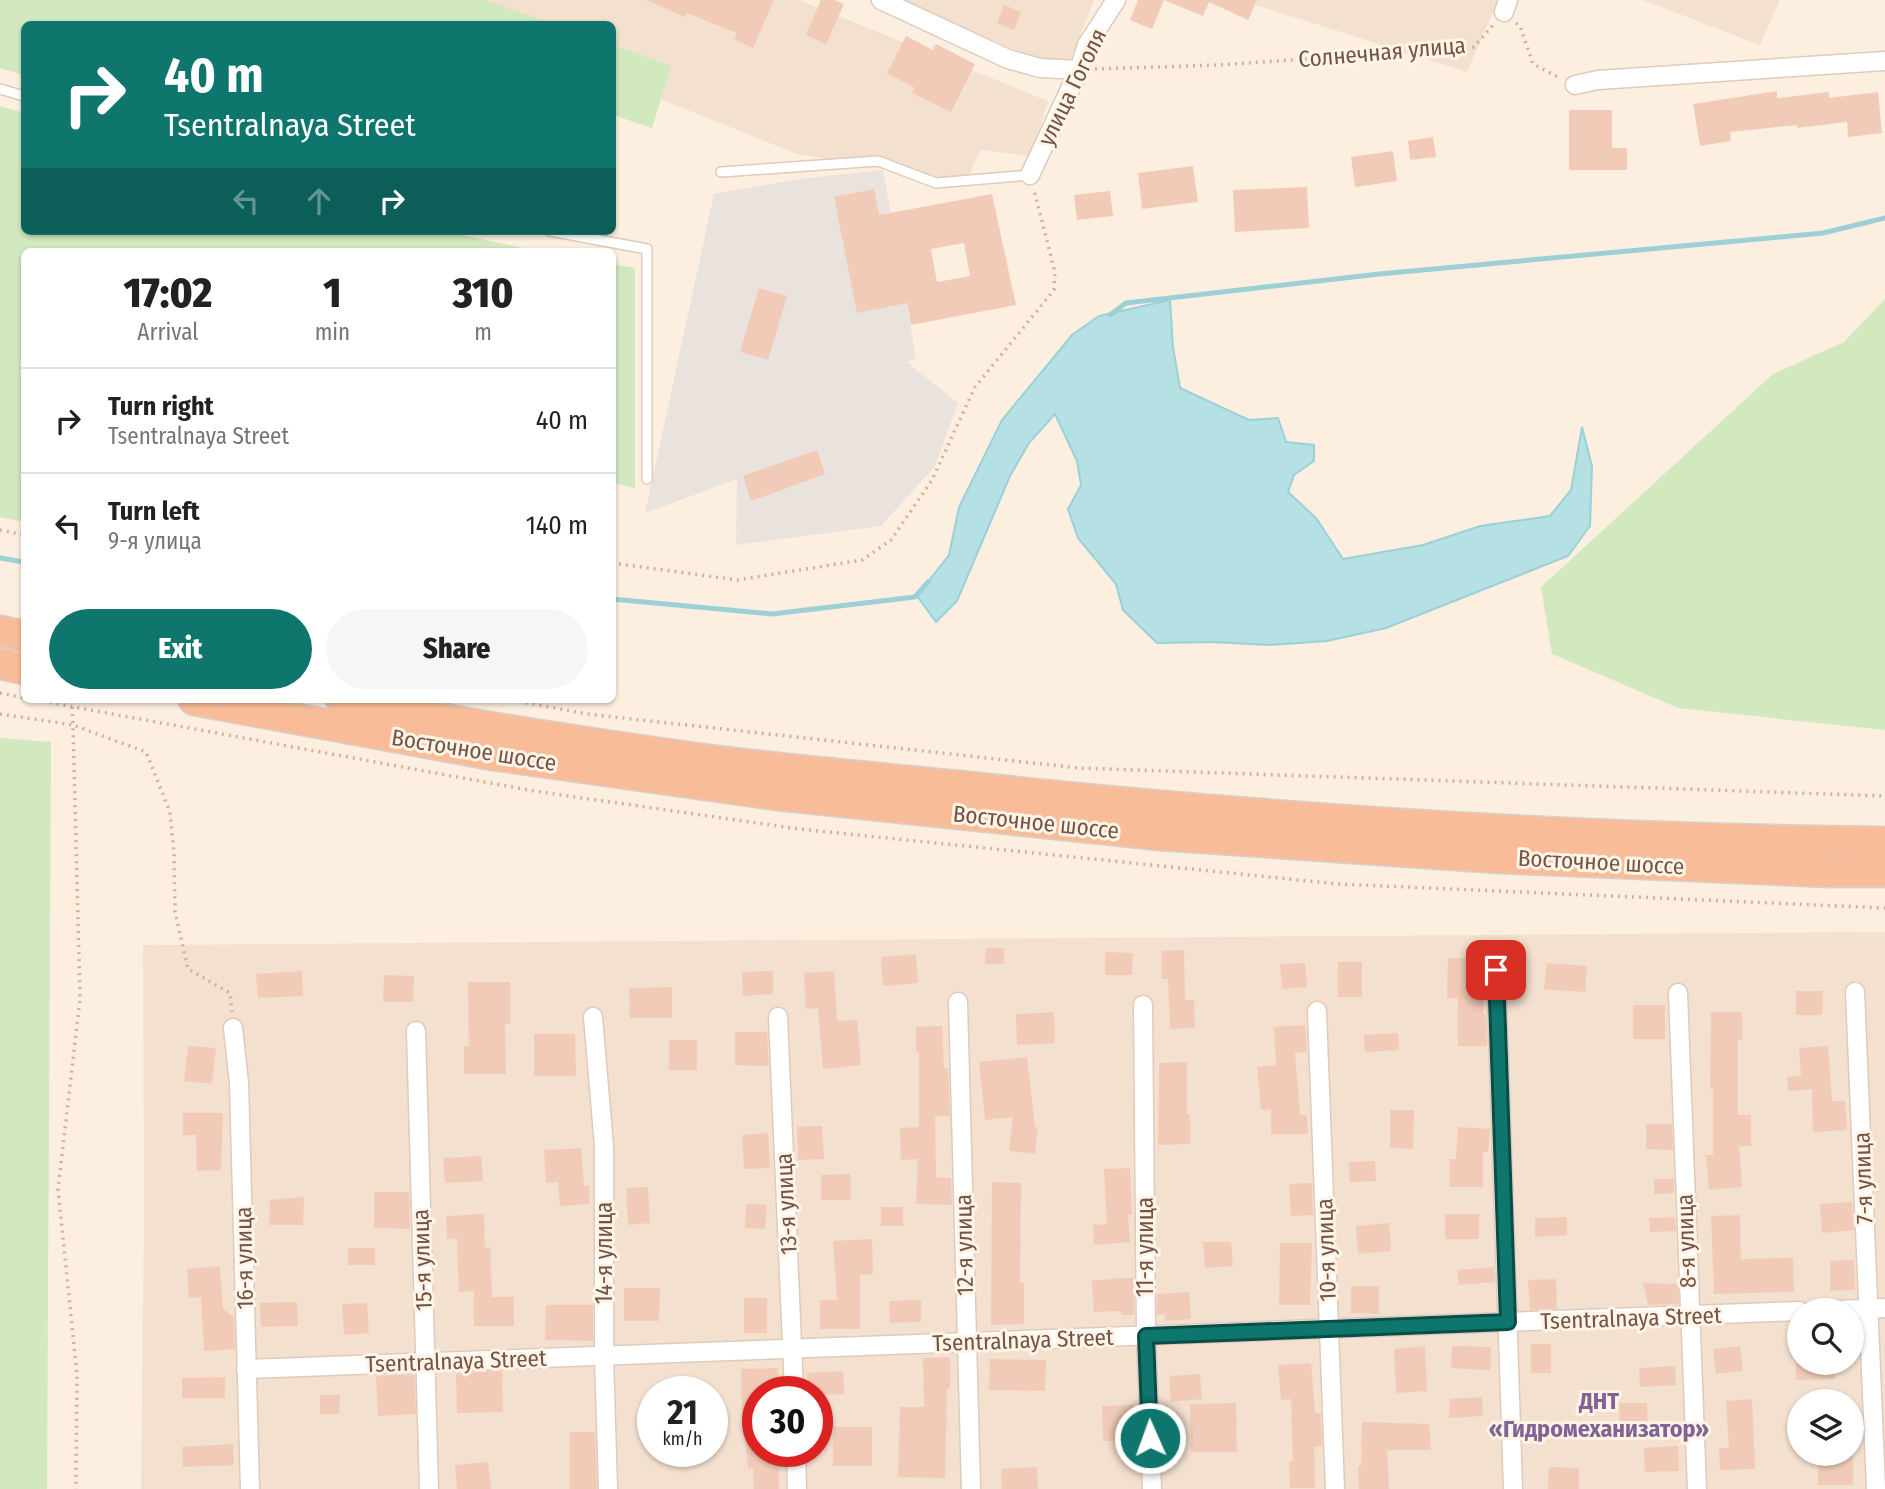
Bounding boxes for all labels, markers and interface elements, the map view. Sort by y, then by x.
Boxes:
street label: улица Гоголя [1032,24,1112,150]
street label: Солнечная улица [1297,31,1467,73]
text: 40 m [164,46,264,105]
icon: right [49,49,140,140]
text: Tsentralnaya Street [164,106,416,144]
icon: left [227,182,265,220]
icon: ahead [300,182,338,220]
icon: right [373,182,411,220]
text: 17:02 [123,268,212,318]
text: 1 [323,268,342,318]
text: 310 [453,268,514,318]
text: Arrival [137,318,198,346]
text: min [315,318,350,346]
text: m [474,318,492,346]
text: Turn right [108,391,214,422]
icon: right [49,402,87,440]
text: 40 m [536,405,588,436]
text: Tsentralnaya Street [108,422,289,450]
text: Turn left [108,496,200,527]
icon: left [49,507,87,545]
text: 140 m [526,510,588,541]
text: 9-я улица [108,527,202,555]
button: Exit [49,609,312,689]
button: Share [326,609,588,689]
street label: Восточное шоссе [390,723,558,777]
street label: Восточное шоссе [952,799,1120,845]
street label: Восточное шоссе [1517,844,1685,880]
pin [1466,940,1526,1000]
icon: arrive [1477,951,1515,989]
street label: 7-я улица [1847,1132,1879,1224]
street label: 13-я улица [769,1152,803,1256]
street label: 8-я улица [1670,1193,1702,1289]
street label: 12-я улица [949,1194,979,1296]
street label: 11-я улица [1131,1197,1159,1297]
street label: 10-я улица [1310,1198,1342,1302]
street label: 14-я улица [590,1202,618,1304]
street label: 16-я улица [229,1206,259,1310]
street label: 15-я улица [406,1208,438,1312]
map controls [1787,1298,1864,1466]
button: search [1787,1298,1864,1375]
street label: Tsentralnaya Street [1540,1301,1722,1335]
street label: Tsentralnaya Street [932,1323,1114,1357]
street label: Tsentralnaya Street [365,1344,547,1378]
speed limit sign: 30 [742,1376,833,1467]
district label: ДНТ «Гидромеханизатор» [1489,1387,1709,1443]
button: layers [1787,1389,1864,1466]
text: 21 [667,1391,698,1433]
position arrow [1113,1401,1187,1475]
text: km/h [662,1428,703,1450]

